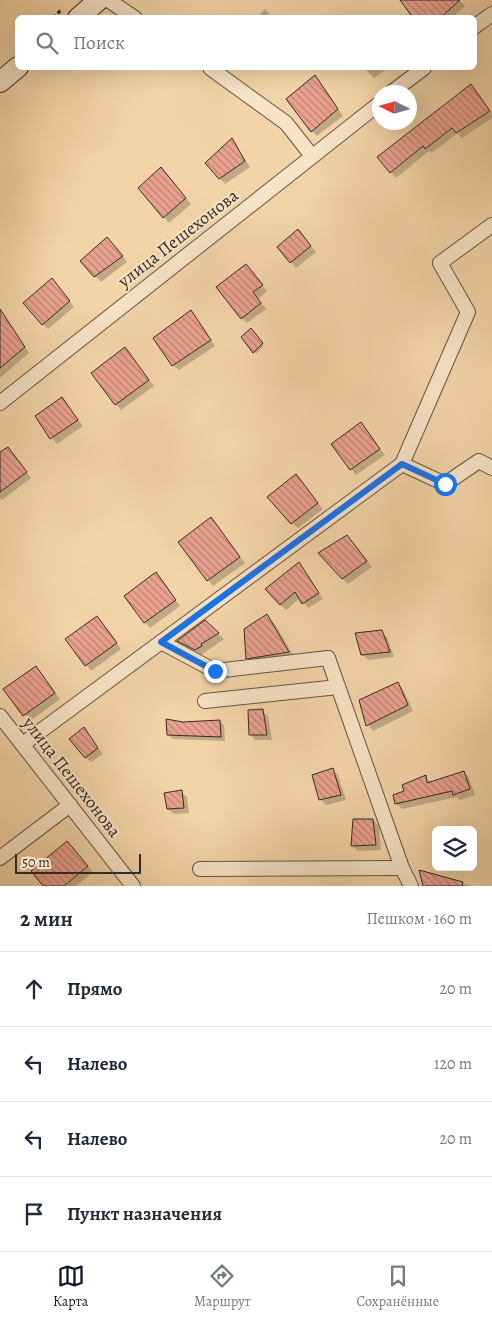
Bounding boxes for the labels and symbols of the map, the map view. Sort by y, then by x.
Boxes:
north arrow [372,85,417,130]
street label: улица Пешехонова [112,183,244,293]
route start [434,473,457,496]
route end [204,660,227,683]
street label: улица Пешехонова [17,711,127,843]
scale bar [15,851,141,874]

